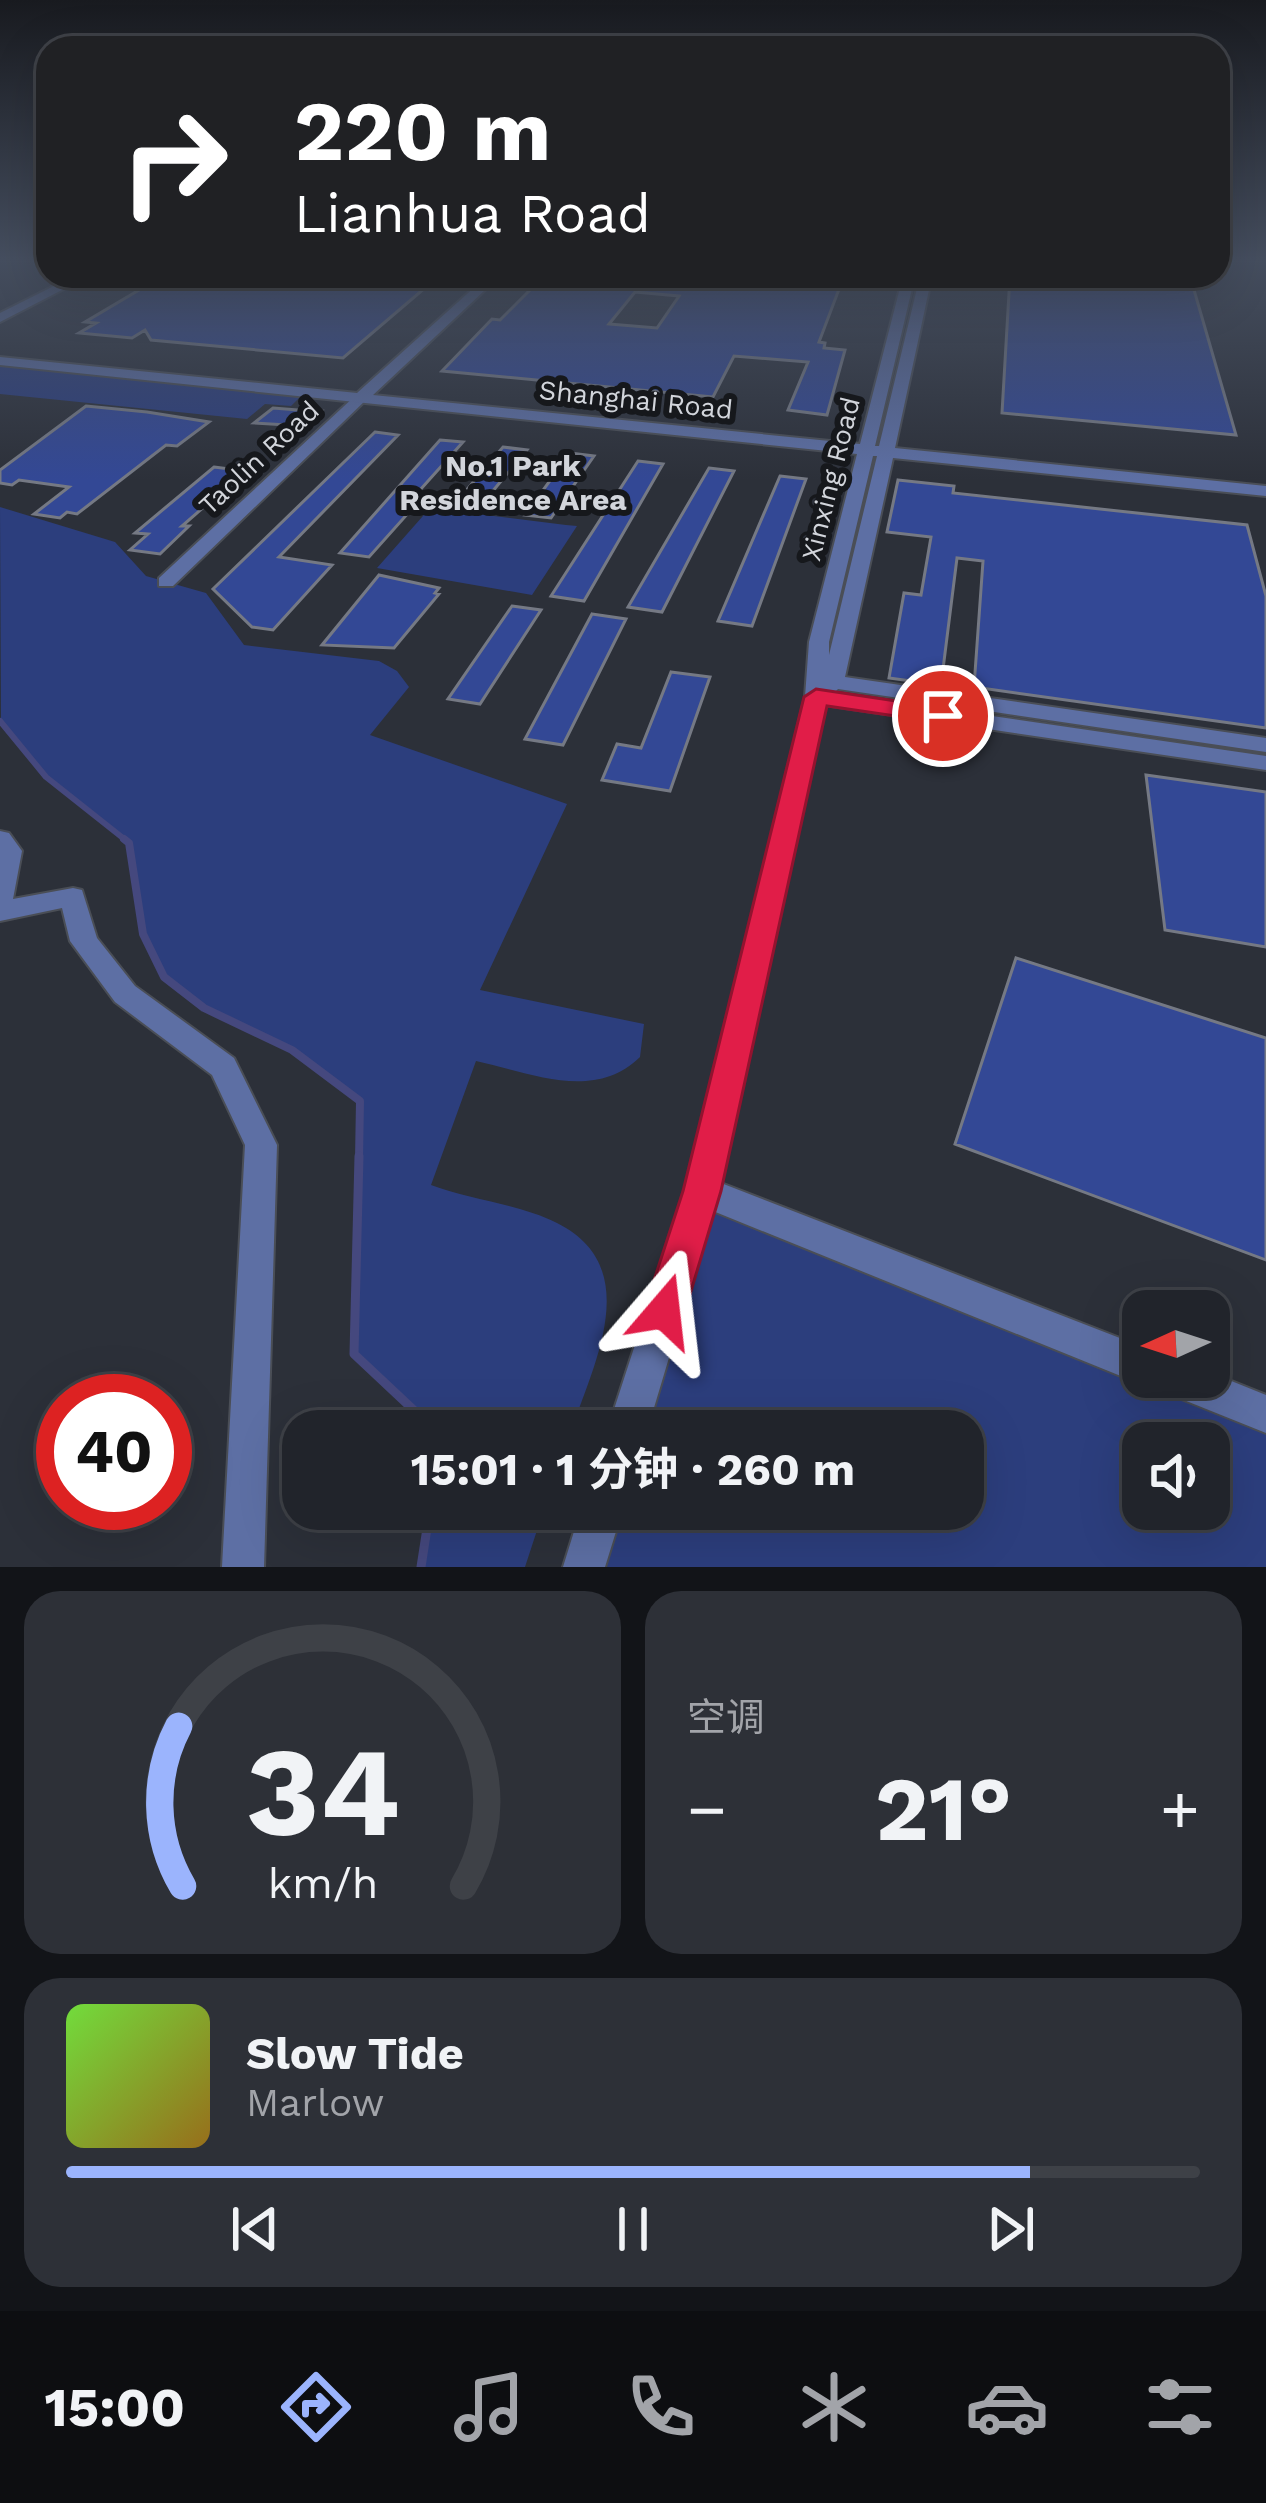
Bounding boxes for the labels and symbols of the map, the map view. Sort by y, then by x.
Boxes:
street label: Shanghai Road [538,374,734,426]
street label: Taolin Road [192,394,326,522]
street label: Xinxing Road [795,394,867,564]
district label: No.1 Park Residence Area [399,448,627,517]
pin [892,665,994,767]
position arrow [601,1248,727,1374]
north arrow [1122,1290,1230,1398]
speed limit sign: 40 [36,1374,192,1530]

